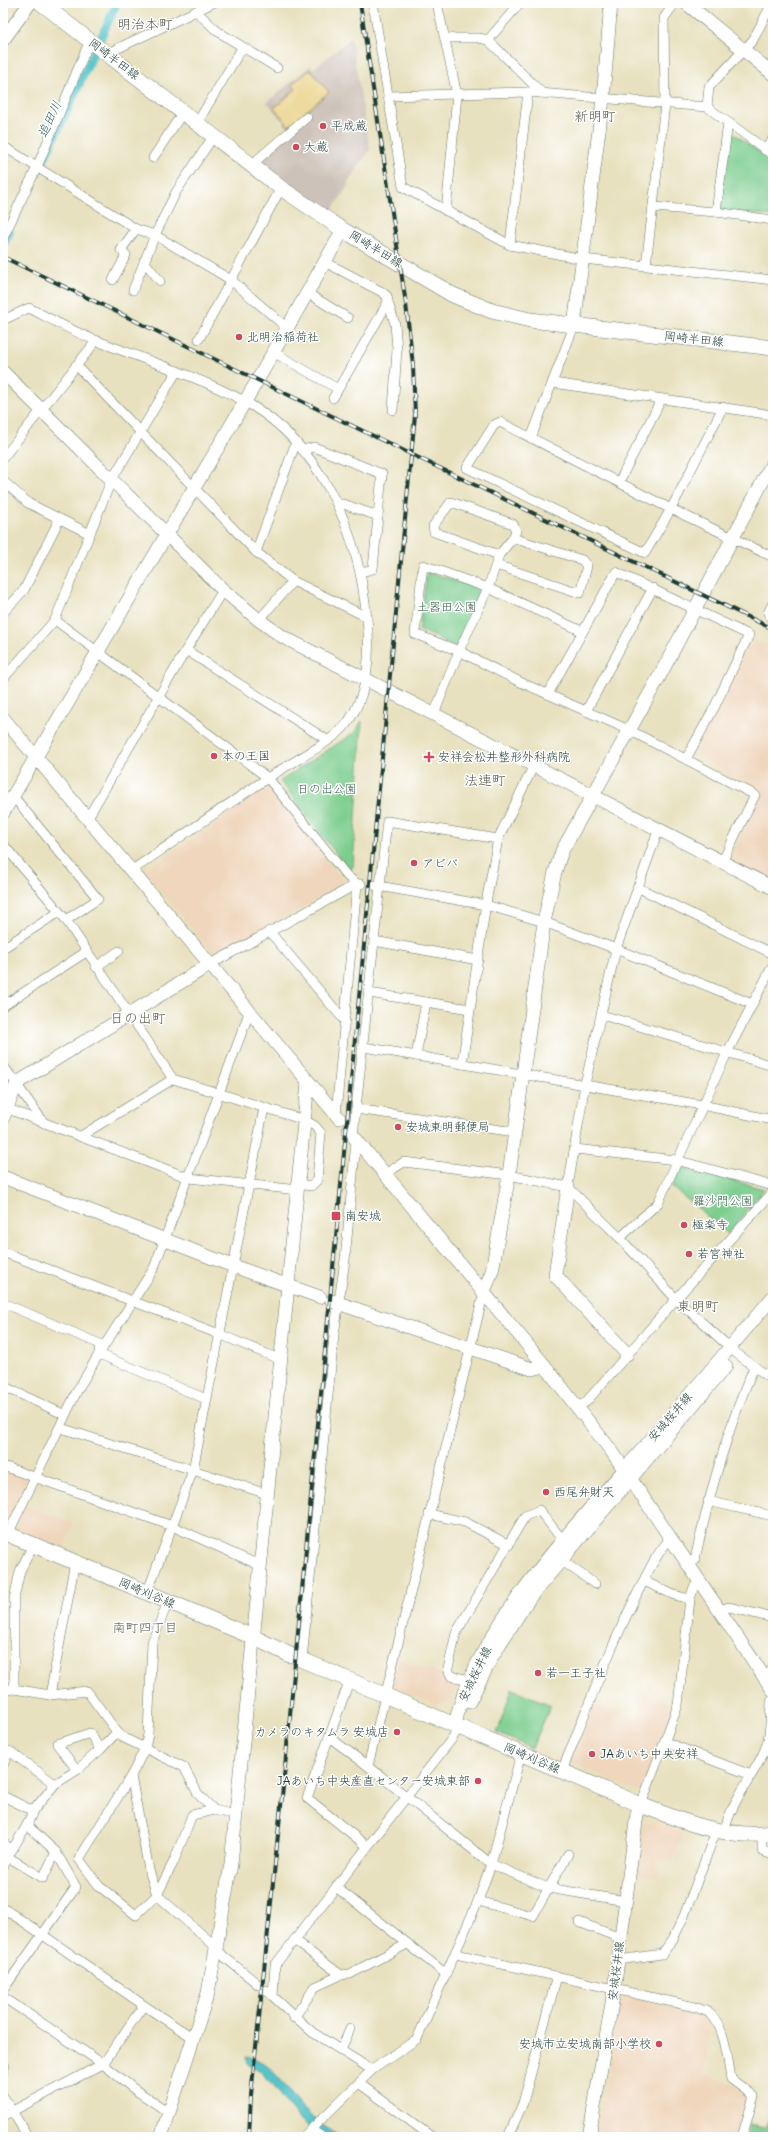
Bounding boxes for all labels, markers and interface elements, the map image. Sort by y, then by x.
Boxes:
district label: 明治本町 [117,15,173,33]
street label: 岡崎半田線 [86,35,143,83]
water label: 追田川 [34,98,65,140]
district label: 新明町 [574,107,616,125]
place label: 平成蔵 [331,118,367,133]
marker: 平成蔵 [318,121,328,131]
place label: 大蔵 [304,139,328,154]
marker: 大蔵 [291,142,301,152]
street label: 岡崎半田線 [347,227,406,270]
street label: 岡崎半田線 [663,328,725,349]
place label: 北明治稲荷社 [247,329,319,344]
marker: 北明治稲荷社 [234,332,244,342]
park label: 土器田公園 [417,599,477,614]
place label: 本の王国 [222,748,270,763]
place label: 安祥会松井整形外科病院 [438,749,570,764]
marker: 本の王国 [209,751,219,761]
marker: 安祥会松井整形外科病院 [423,751,435,763]
district label: 法連町 [464,771,506,789]
park label: 日の出公園 [297,781,357,796]
place label: アビバ [422,855,458,870]
marker: アビバ [409,858,419,868]
district label: 日の出町 [110,1009,166,1027]
place label: 安城東明郵便局 [406,1119,490,1134]
marker: 安城東明郵便局 [393,1122,403,1132]
park label: 羅沙門公園 [693,1193,753,1208]
place label: 南安城 [345,1208,381,1223]
marker: 南安城 [330,1210,342,1222]
place label: 極楽寺 [692,1217,728,1232]
marker: 極楽寺 [679,1220,689,1230]
place label: 若宮神社 [697,1246,745,1261]
marker: 若宮神社 [684,1249,694,1259]
district label: 東明町 [677,1297,719,1315]
street label: 安城桜井線 [644,1389,695,1444]
place label: 西尾弁財天 [554,1484,614,1499]
marker: 西尾弁財天 [541,1487,551,1497]
street label: 岡崎刈谷線 [117,1574,178,1611]
district label: 南町四丁目 [112,1619,178,1636]
street label: 安城桜井線 [455,1644,494,1704]
place label: 若一王子社 [546,1665,606,1680]
marker: 若一王子社 [533,1668,543,1678]
place label: カメラのキタムラ 安城店 [254,1724,389,1739]
marker: カメラのキタムラ 安城店 [392,1727,402,1737]
street label: 岡崎刈谷線 [502,1739,563,1776]
place label: JAあいち中央安祥 [600,1746,698,1761]
marker: JAあいち中央安祥 [587,1749,597,1759]
place label: JAあいち中央産直センター安城東部 [277,1773,470,1788]
marker: JAあいち中央産直センター安城東部 [473,1776,483,1786]
street label: 安城桜井線 [604,1940,627,2002]
place label: 安城市立安城南部小学校 [519,2036,651,2051]
marker: 安城市立安城南部小学校 [654,2039,664,2049]

